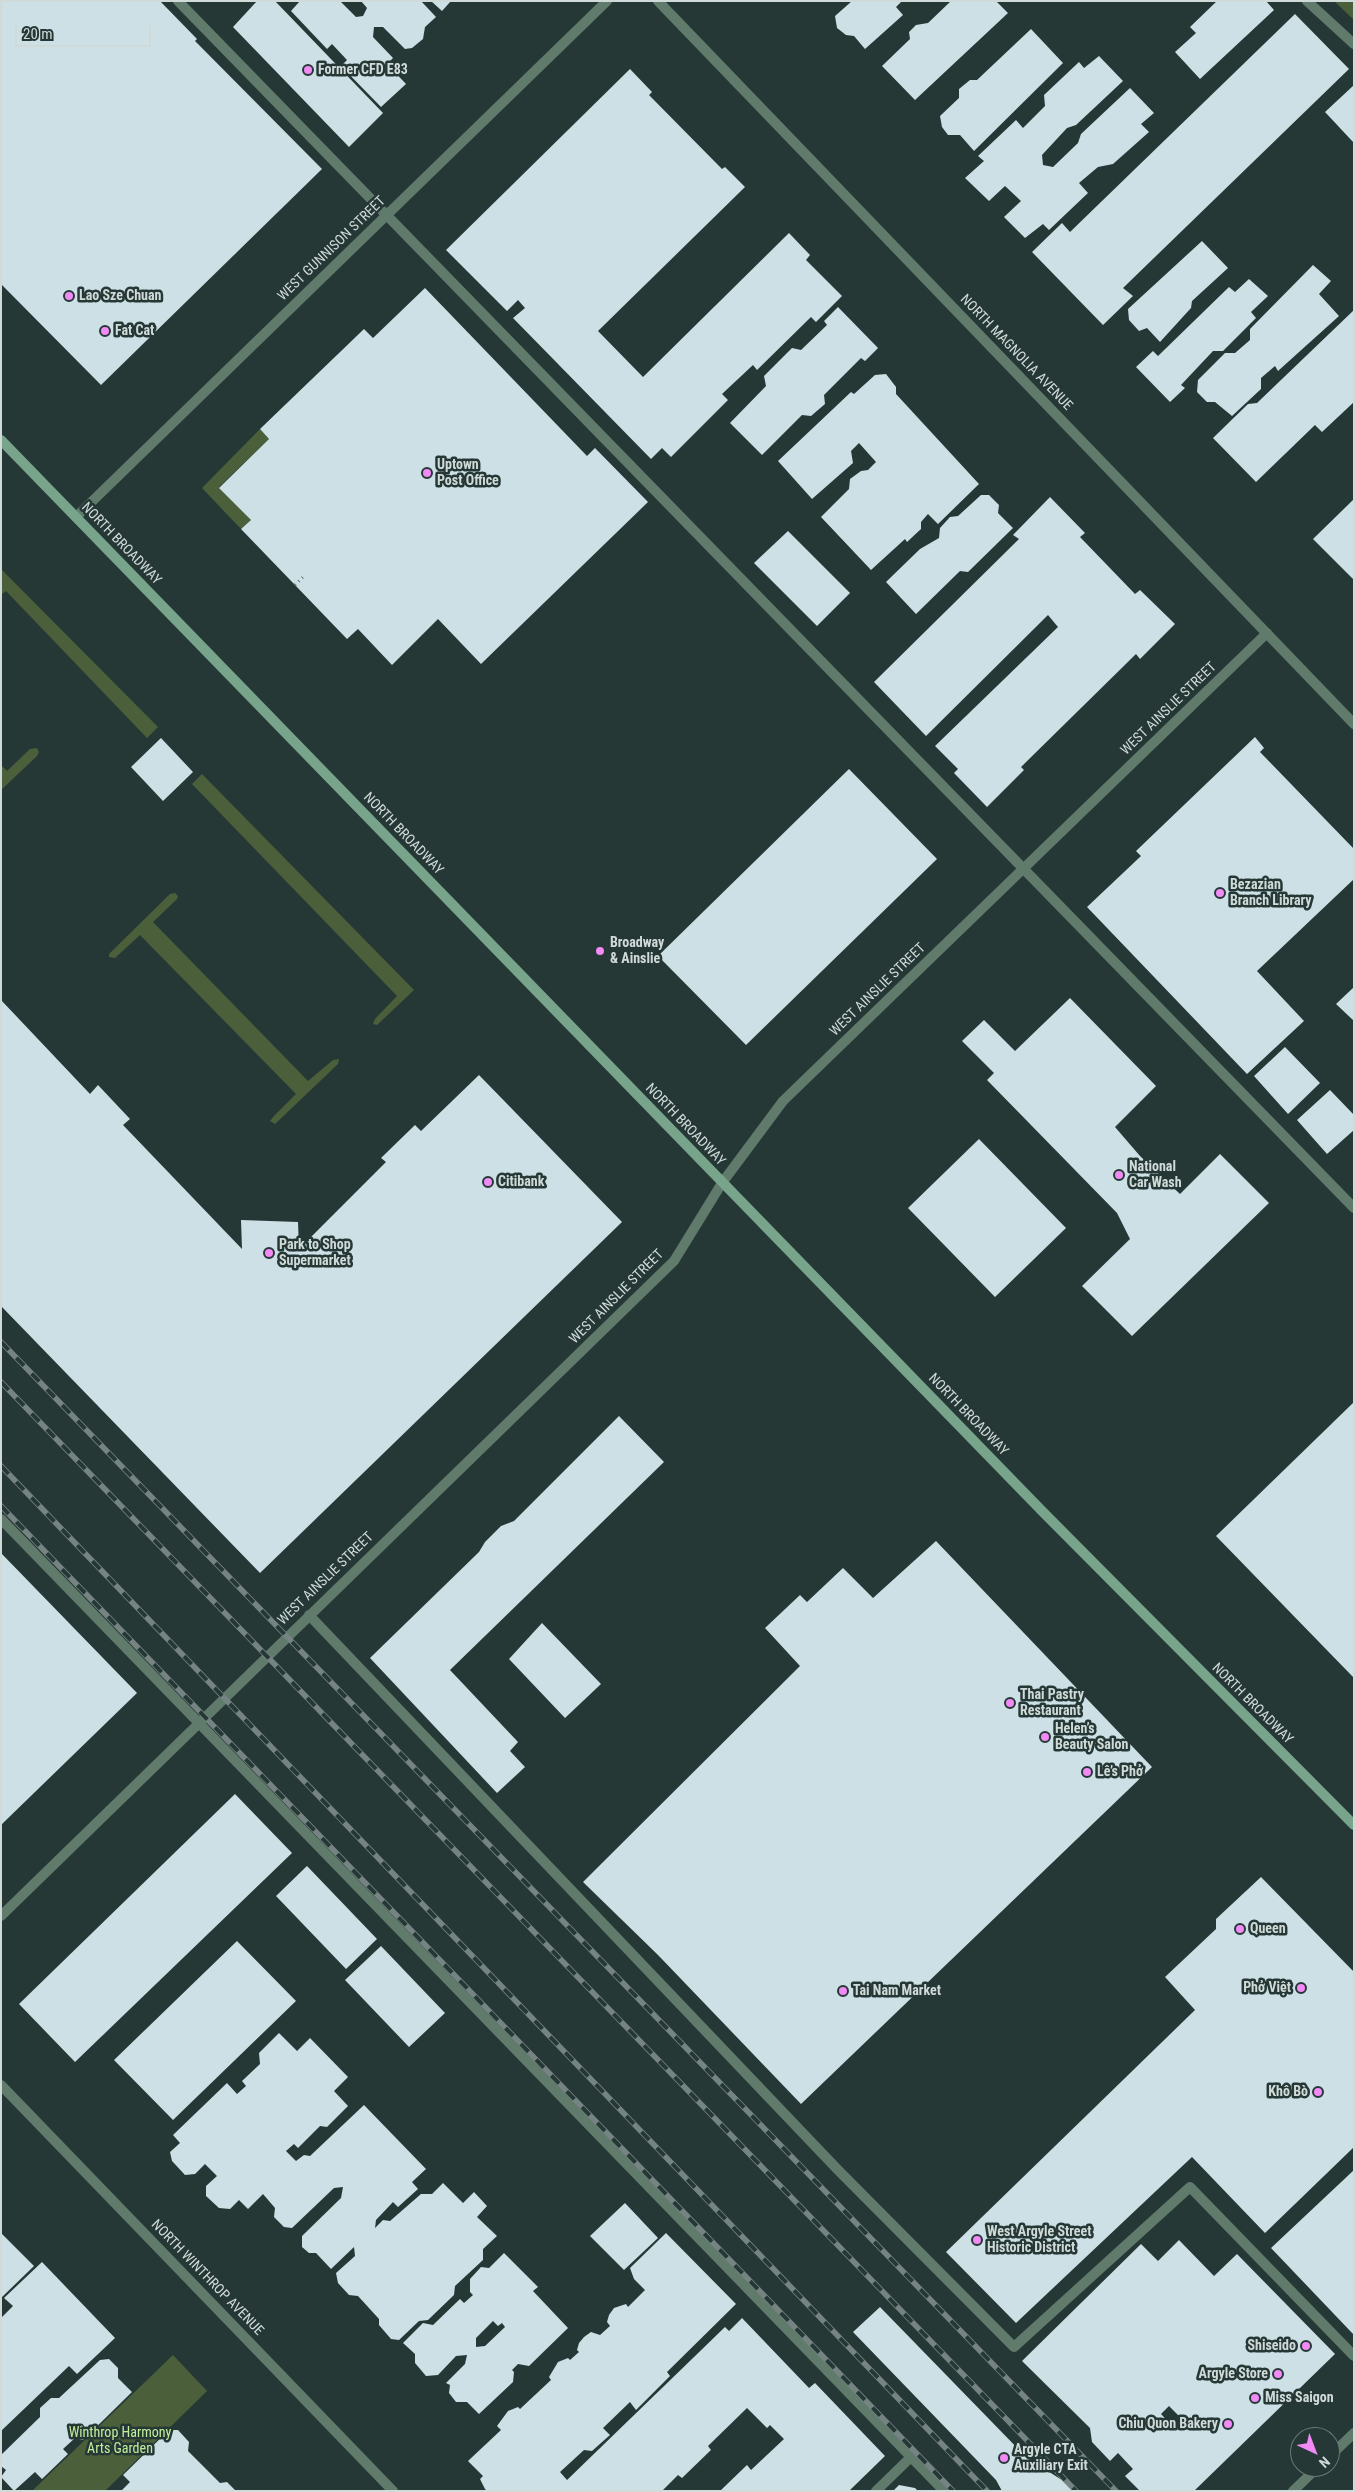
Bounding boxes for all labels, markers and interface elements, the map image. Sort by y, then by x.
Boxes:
scale bar [18,15,154,47]
text: 20 m [23,25,53,43]
place label: Former CFD E83 [318,62,408,78]
marker: Former CFD E83 [302,64,314,76]
street label: WEST GUNNISON STREET [275,193,389,305]
place label: Lao Sze Chuan [79,288,161,304]
marker: Lao Sze Chuan [63,290,75,302]
street label: NORTH MAGNOLIA AVENUE [956,292,1076,414]
place label: Fat Cat [115,323,154,339]
marker: Fat Cat [99,325,111,337]
place label: Uptown Post Office [437,457,499,490]
marker: Uptown Post Office [421,467,433,479]
street label: NORTH BROADWAY [78,499,164,589]
street label: WEST AINSLIE STREET [1118,659,1220,759]
street label: NORTH BROADWAY [360,789,446,879]
place label: Bezazian Branch Library [1230,877,1312,910]
marker: Bezazian Branch Library [1214,887,1226,899]
place label: Broadway & Ainslie [610,935,664,968]
street label: WEST AINSLIE STREET [827,940,929,1040]
marker: Broadway & Ainslie [594,945,606,957]
street label: NORTH BROADWAY [642,1080,728,1170]
place label: National Car Wash [1129,1159,1182,1192]
marker: National Car Wash [1113,1169,1125,1181]
place label: Citibank [498,1174,544,1190]
marker: Citibank [482,1176,494,1188]
place label: Park to Shop Supermarket [279,1237,351,1270]
street label: WEST AINSLIE STREET [566,1246,668,1348]
marker: Park to Shop Supermarket [263,1247,275,1259]
street label: NORTH BROADWAY [925,1370,1011,1460]
street label: WEST AINSLIE STREET [275,1529,377,1629]
street label: NORTH BROADWAY [1208,1660,1296,1748]
place label: Thai Pastry Restaurant [1020,1687,1084,1720]
marker: Thai Pastry Restaurant [1004,1697,1016,1709]
place label: Helen’s Beauty Salon [1055,1721,1128,1754]
marker: Helen’s Beauty Salon [1039,1731,1051,1743]
place label: Lê’s Phở [1097,1764,1143,1780]
marker: Lê’s Phở [1081,1766,1093,1778]
place label: Queen [1250,1921,1286,1937]
marker: Queen [1234,1923,1246,1935]
place label: Phở Việt [1243,1980,1291,1996]
marker: Phở Việt [1295,1982,1307,1994]
place label: Tai Nam Market [853,1983,941,1999]
marker: Tai Nam Market [837,1985,849,1997]
place label: Khô Bò [1268,2084,1308,2100]
marker: Khô Bò [1312,2086,1324,2098]
street label: NORTH WINTHROP AVENUE [147,2217,267,2339]
place label: West Argyle Street Historic District [987,2224,1092,2256]
marker: West Argyle Street Historic District [971,2234,983,2246]
place label: Shiseido [1248,2338,1296,2354]
marker: Shiseido [1300,2340,1312,2352]
place label: Argyle Store [1199,2366,1268,2382]
marker: Argyle Store [1272,2368,1284,2380]
place label: Miss Saigon [1265,2390,1334,2406]
marker: Miss Saigon [1249,2392,1261,2404]
place label: Chiu Quon Bakery [1118,2416,1218,2432]
marker: Chiu Quon Bakery [1222,2418,1234,2430]
park label: Winthrop Harmony Arts Garden [69,2425,171,2458]
north arrow [1290,2427,1340,2477]
place label: Argyle CTA Auxiliary Exit [1014,2442,1088,2474]
marker: Argyle CTA Auxiliary Exit [998,2452,1010,2464]
text: N [1316,2453,1333,2471]

